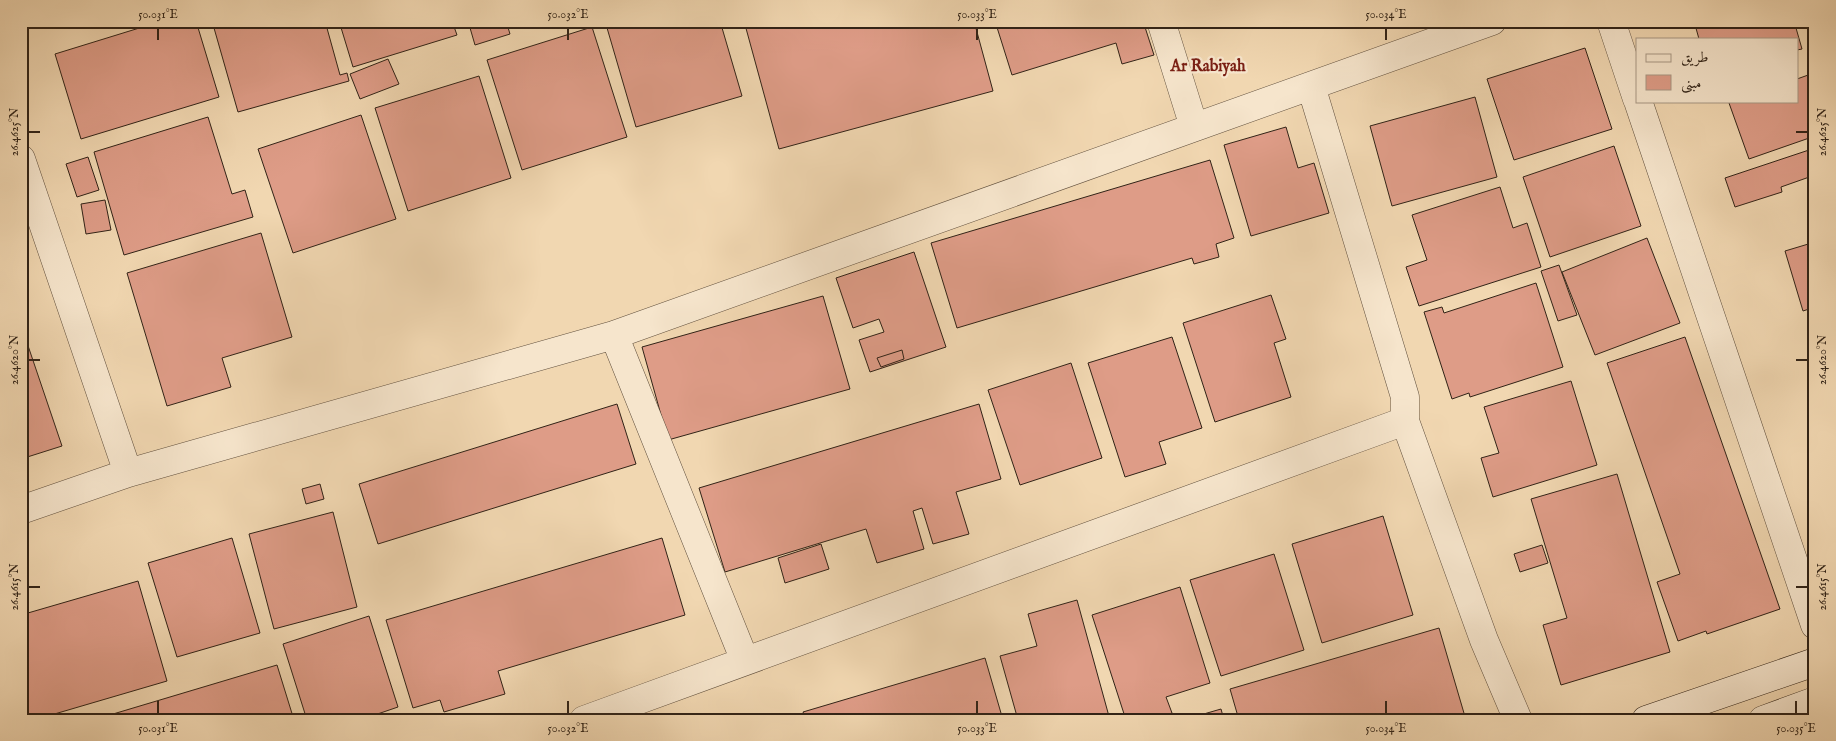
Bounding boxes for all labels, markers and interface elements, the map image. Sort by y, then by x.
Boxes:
text: 50.031°E [138,7,178,22]
text: 50.032°E [548,7,588,22]
text: 50.033°E [957,7,997,22]
text: 50.034°E [1365,7,1407,22]
legend [1636,38,1798,102]
text: طريق [1681,48,1708,67]
district label: Ar Rabiyah [1169,57,1246,77]
text: مبنى [1681,74,1701,94]
text: 26.4625°N [7,107,22,156]
text: 26.4625°N [1815,107,1830,156]
text: 26.4620°N [7,334,22,385]
text: 26.4620°N [1815,334,1830,385]
text: 26.4615°N [7,563,22,611]
text: 26.4615°N [1815,563,1830,611]
text: 50.031°E [138,721,178,736]
text: 50.032°E [548,721,588,736]
text: 50.033°E [957,721,997,736]
text: 50.034°E [1365,721,1407,736]
text: 50.035°E [1776,721,1816,736]

